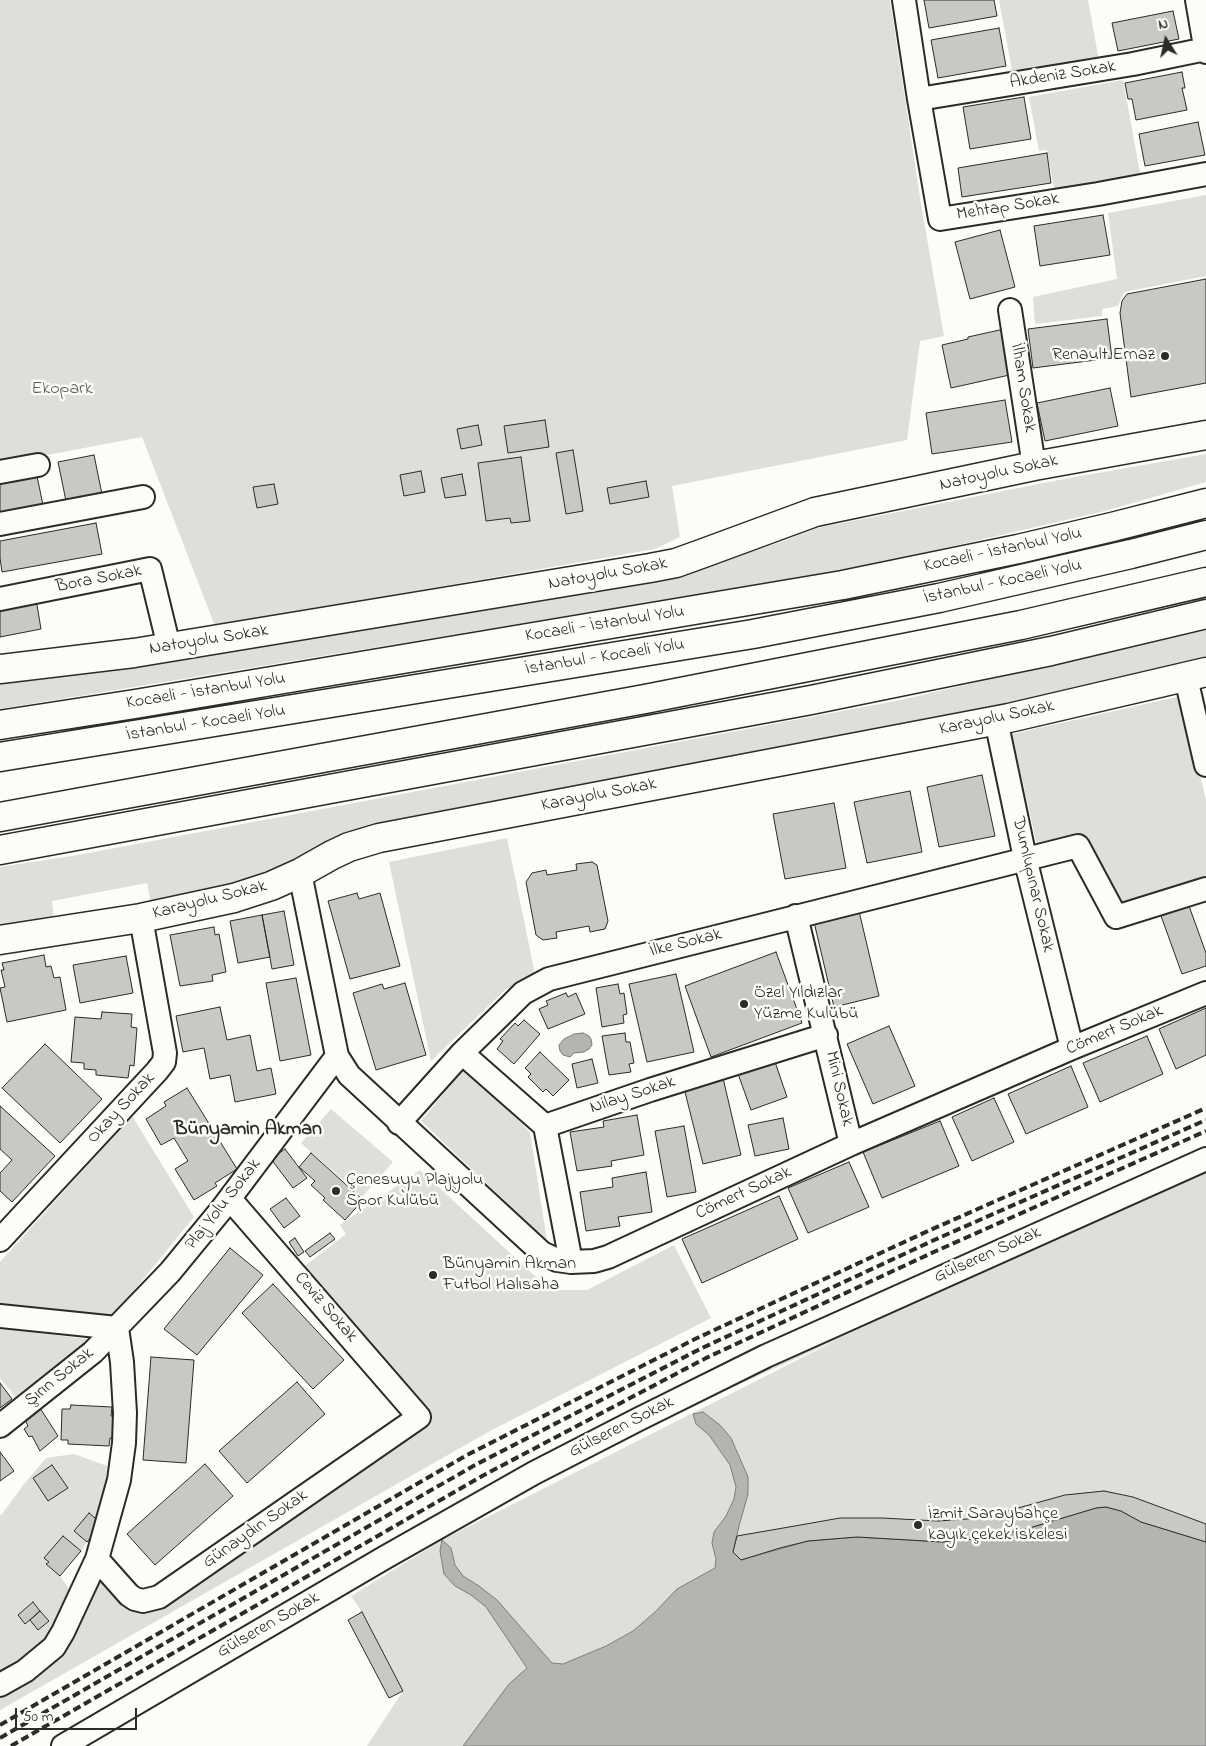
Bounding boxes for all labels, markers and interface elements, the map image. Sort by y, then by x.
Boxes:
text: N [1157,14,1170,36]
north arrow [1141,15,1191,65]
street label: Akdeniz Sokak [1008,57,1118,95]
street label: Mehtap Sokak [955,189,1061,227]
street label: İlham Sokak [1004,342,1040,434]
place label: Renault Ernaz [1052,345,1155,367]
marker: Renault Ernaz [1159,350,1171,362]
park label: Ekopark [31,379,93,401]
street label: Natoyolu Sokak [938,451,1060,497]
street label: Kocaeli - İstanbul Yolu [922,524,1084,578]
street label: Natoyolu Sokak [547,554,669,596]
street label: İstanbul - Kocaeli Yolu [922,556,1084,610]
street label: Bora Sokak [54,561,144,599]
street label: Kocaeli - İstanbul Yolu [524,602,686,648]
street label: Natoyolu Sokak [148,621,270,661]
street label: İstanbul - Kocaeli Yolu [524,635,686,681]
street label: Kocaeli - İstanbul Yolu [125,669,287,715]
street label: Karayolu Sokak [938,696,1056,742]
street label: İstanbul - Kocaeli Yolu [125,701,287,747]
street label: Karayolu Sokak [540,774,658,818]
street label: Dumlupınar Sokak [1006,815,1058,955]
street label: Karayolu Sokak [151,876,269,926]
street label: İlke Sokak [648,925,724,963]
place label: Özel Yıldızlar Yüzme Kulübü [754,983,859,1026]
marker: Özel Yıldızlar Yüzme Kulübü [738,998,750,1010]
street label: Cömert Sokak [1063,1001,1167,1061]
street label: Mini Sokak [819,1049,857,1129]
street label: Okay Sokak [83,1069,161,1149]
street label: Nilay Sokak [588,1072,678,1120]
district label: Bünyamin Akman [174,1119,322,1143]
street label: Plaj Yolu Sokak [182,1155,266,1255]
street label: Cömert Sokak [693,1162,795,1226]
place label: Çenesuyu Plajyolu Spor Kulübü [346,1170,483,1212]
marker: Çenesuyu Plajyolu Spor Kulübü [330,1185,342,1197]
street label: Gülseren Sokak [931,1223,1045,1289]
place label: Bünyamin Akman Futbol Halısaha [443,1254,576,1296]
street label: Ceviz Sokak [289,1268,361,1348]
marker: Bünyamin Akman Futbol Halısaha [427,1269,439,1281]
street label: Şırın Sokak [21,1344,99,1412]
street label: Gülseren Sokak [566,1392,678,1464]
street label: Günaydın Sokak [199,1486,313,1574]
place label: İzmit Saraybahçe kayık çekek iskelesi [928,1504,1067,1546]
marker: İzmit Saraybahçe kayık çekek iskelesi [912,1519,924,1531]
street label: Gülseren Sokak [214,1588,324,1664]
scale bar [18,1698,140,1730]
text: 50 m [23,1706,53,1728]

